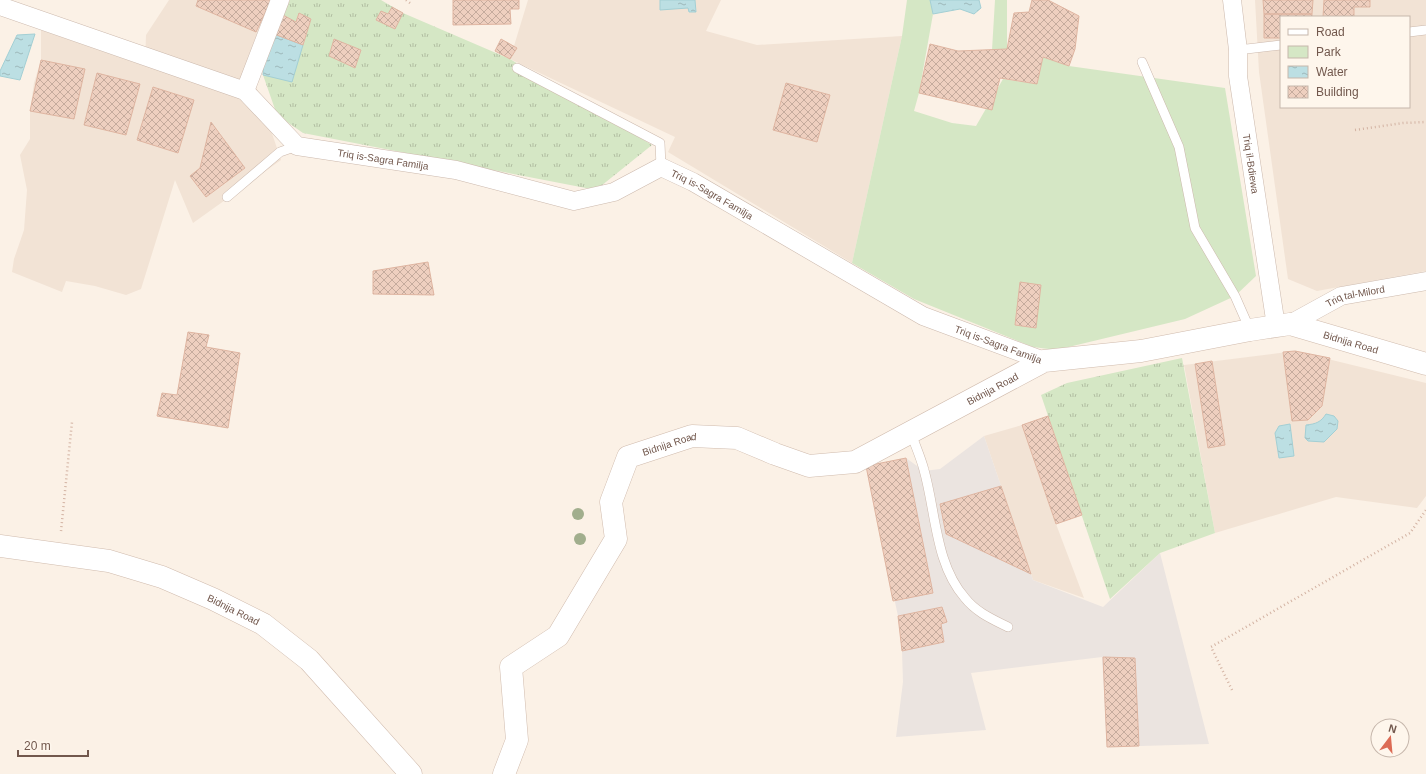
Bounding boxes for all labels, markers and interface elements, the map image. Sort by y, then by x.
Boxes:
legend [1280,16,1410,108]
text: Road [1316,25,1345,39]
text: Park [1316,45,1342,59]
text: Water [1316,65,1348,79]
text: Building [1316,85,1359,99]
street label: Triq il-Bdiewa [1241,133,1261,195]
street label: Triq is-Sagra Familja [337,147,430,171]
street label: Triq is-Sagra Familja [669,167,755,222]
street label: Triq tal-Milord [1324,283,1386,309]
street label: Triq is-Sagra Familja [953,323,1044,365]
street label: Bidnija Road [1322,329,1380,355]
street label: Bidnija Road [965,370,1020,407]
street label: Bidnija Road [641,430,697,457]
street label: Bidnija Road [206,592,261,627]
north arrow [1370,718,1410,758]
text: N [1387,722,1398,735]
scale bar [18,732,88,758]
text: 20 m [24,739,51,753]

